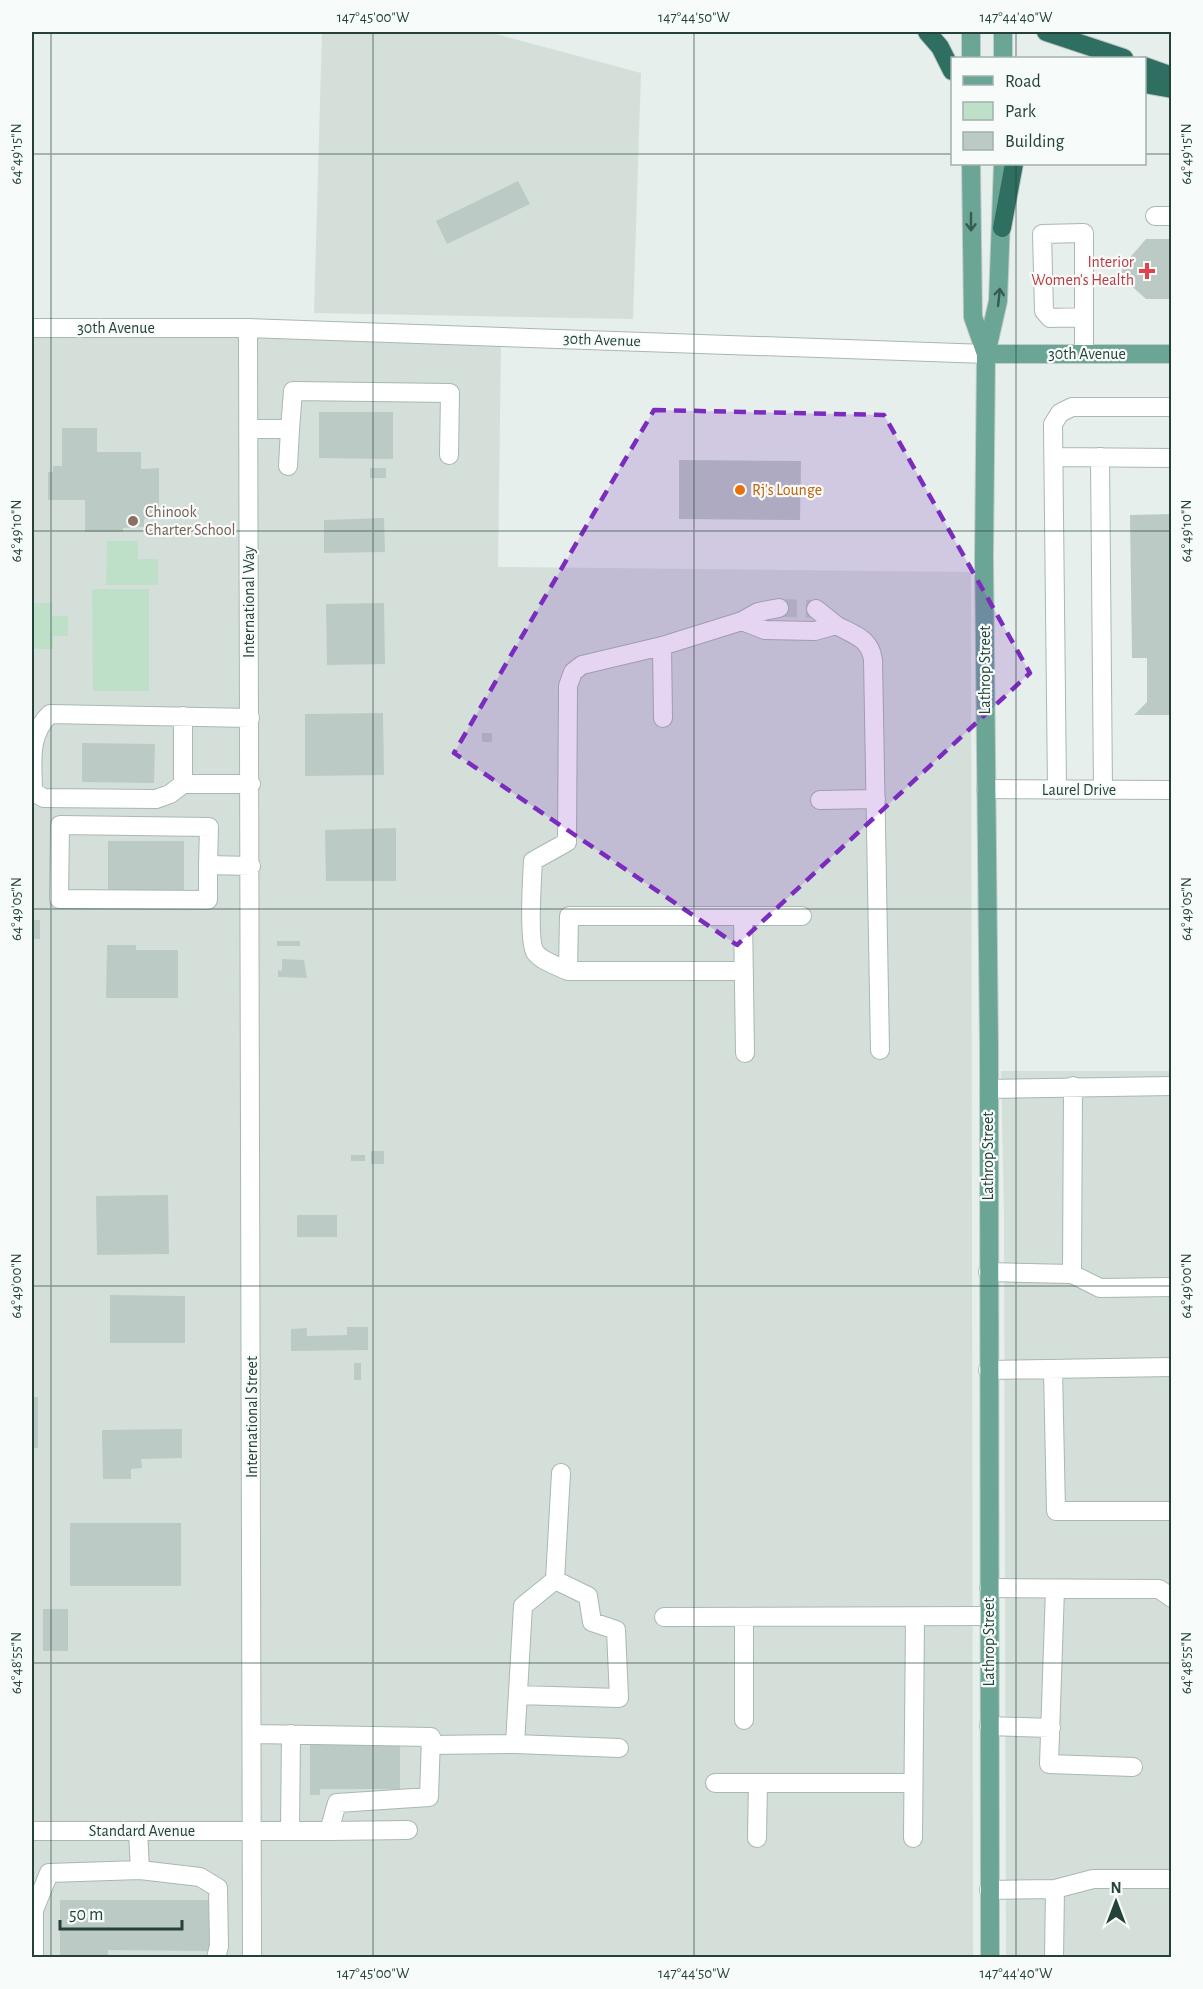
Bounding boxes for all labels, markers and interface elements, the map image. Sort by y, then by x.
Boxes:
text: 147°45'00"W [337,10,410,25]
text: 147°44'50"W [658,10,731,25]
text: 147°44'40"W [980,10,1053,25]
legend [951,57,1146,165]
text: Road [1005,73,1041,91]
text: Park [1005,103,1037,121]
text: 64°49'15"N [9,123,24,185]
text: 64°49'15"N [1179,123,1194,185]
text: Building [1005,133,1065,151]
one-way arrow [965,211,977,231]
place label: Interior Women's Health [1031,254,1135,288]
marker: Interior Women's Health [1138,262,1156,280]
one-way arrow [993,287,1004,307]
street label: 30th Avenue [77,320,155,336]
street label: 30th Avenue [563,331,641,349]
street label: 30th Avenue [1048,346,1126,362]
place label: Rj's Lounge [752,482,822,499]
marker: Rj's Lounge [733,483,747,497]
text: 64°49'10"N [9,500,24,562]
text: 64°49'10"N [1179,500,1194,562]
place label: Chinook Charter School [145,504,235,538]
marker: Chinook Charter School [126,514,140,528]
street label: International Way [241,546,258,658]
street label: Lathrop Street [977,626,993,714]
street label: Laurel Drive [1042,782,1116,798]
text: 64°49'05"N [9,877,24,941]
text: 64°49'05"N [1179,877,1194,941]
street label: Lathrop Street [980,1112,996,1200]
text: 64°49'00"N [9,1253,24,1319]
text: 64°49'00"N [1179,1253,1194,1319]
street label: International Street [244,1356,260,1478]
street label: Lathrop Street [981,1598,997,1686]
text: 64°48'55"N [9,1632,24,1694]
text: 64°48'55"N [1179,1632,1194,1694]
street label: Standard Avenue [89,1823,195,1839]
north arrow [1086,1872,1146,1932]
text: N [1110,1880,1122,1896]
scale bar [60,1893,182,1931]
text: 50 m [69,1906,103,1924]
text: 147°45'00"W [337,1966,410,1981]
text: 147°44'50"W [658,1966,731,1981]
text: 147°44'40"W [980,1966,1053,1981]

